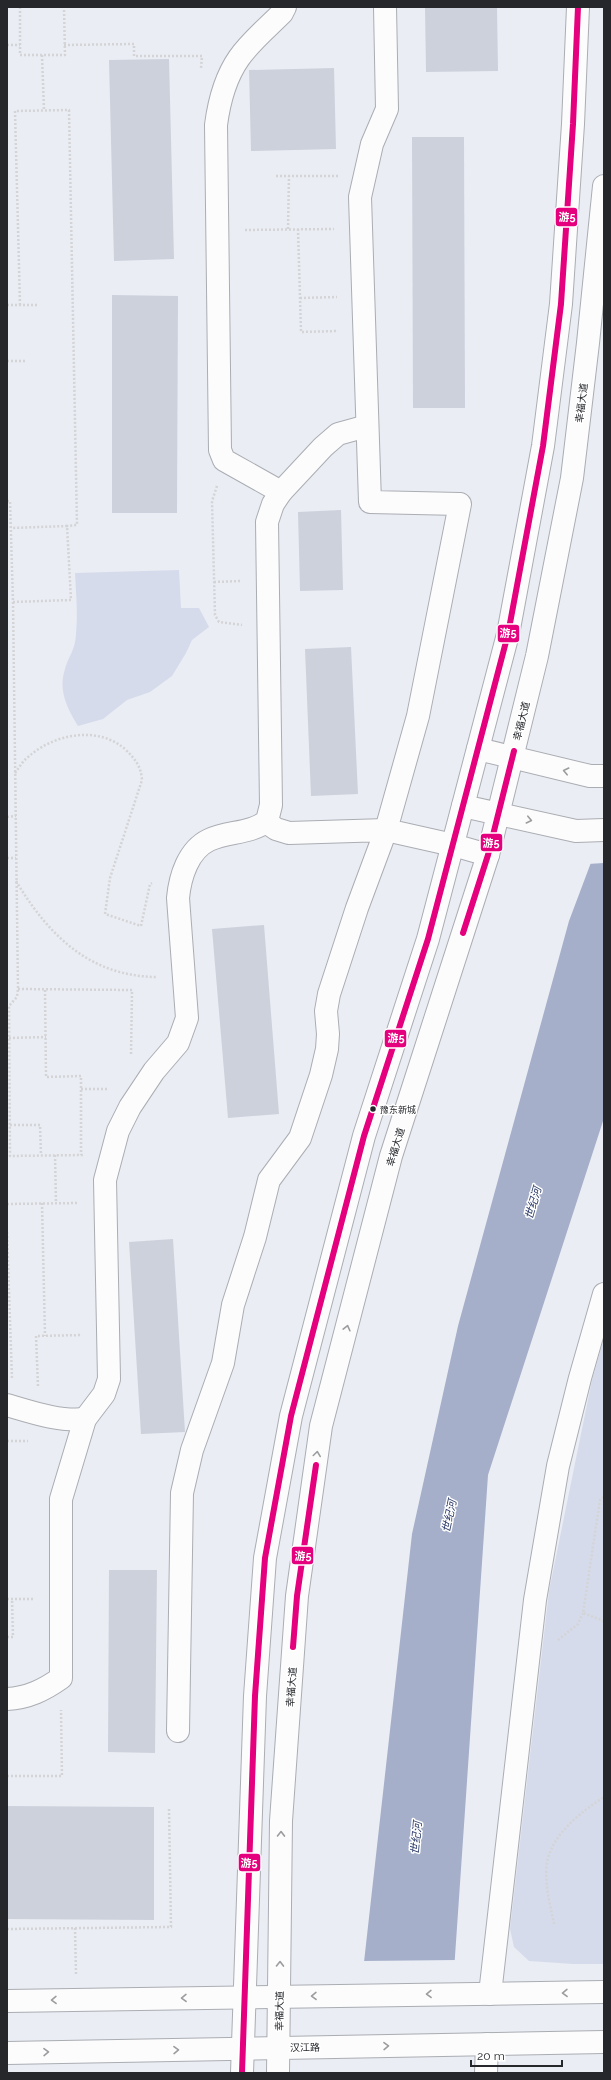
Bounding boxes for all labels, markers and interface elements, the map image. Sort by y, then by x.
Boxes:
line badge: 游5 [555,207,578,227]
text: 游5 [558,211,576,224]
street label: 幸福大道 [574,383,589,424]
line badge: 游5 [497,624,520,643]
text: 游5 [499,627,517,640]
street label: 幸福大道 [511,700,532,742]
one-way arrow [562,767,569,775]
one-way arrow [526,816,532,824]
line badge: 游5 [480,833,503,852]
text: 游5 [482,837,500,850]
line badge: 游5 [384,1029,407,1048]
text: 游5 [387,1032,405,1045]
marker: 豫东新城 [368,1104,378,1114]
place label: 豫东新城 [380,1105,416,1115]
street label: 幸福大道 [384,1126,407,1168]
water label: 世纪河 [523,1184,545,1221]
one-way arrow [342,1324,351,1331]
one-way arrow [312,1451,321,1457]
water label: 世纪河 [440,1497,460,1534]
line badge: 游5 [291,1546,314,1565]
text: 游5 [294,1550,312,1563]
street label: 幸福大道 [285,1667,298,1707]
water label: 世纪河 [409,1819,425,1855]
one-way arrow [277,1831,285,1837]
line badge: 游5 [238,1853,261,1872]
text: 游5 [240,1857,258,1870]
one-way arrow [275,1961,284,1967]
one-way arrow [562,1988,568,1997]
one-way arrow [426,1990,432,1998]
street label: 幸福大道 [274,1991,285,2031]
one-way arrow [311,1992,317,2000]
one-way arrow [181,1994,187,2002]
one-way arrow [51,1996,57,2004]
street label: 汉江路 [290,2042,320,2053]
one-way arrow [383,2042,389,2050]
scale bar [471,2042,562,2068]
one-way arrow [173,2046,179,2054]
one-way arrow [43,2048,49,2056]
text: 20 m [477,2049,505,2063]

